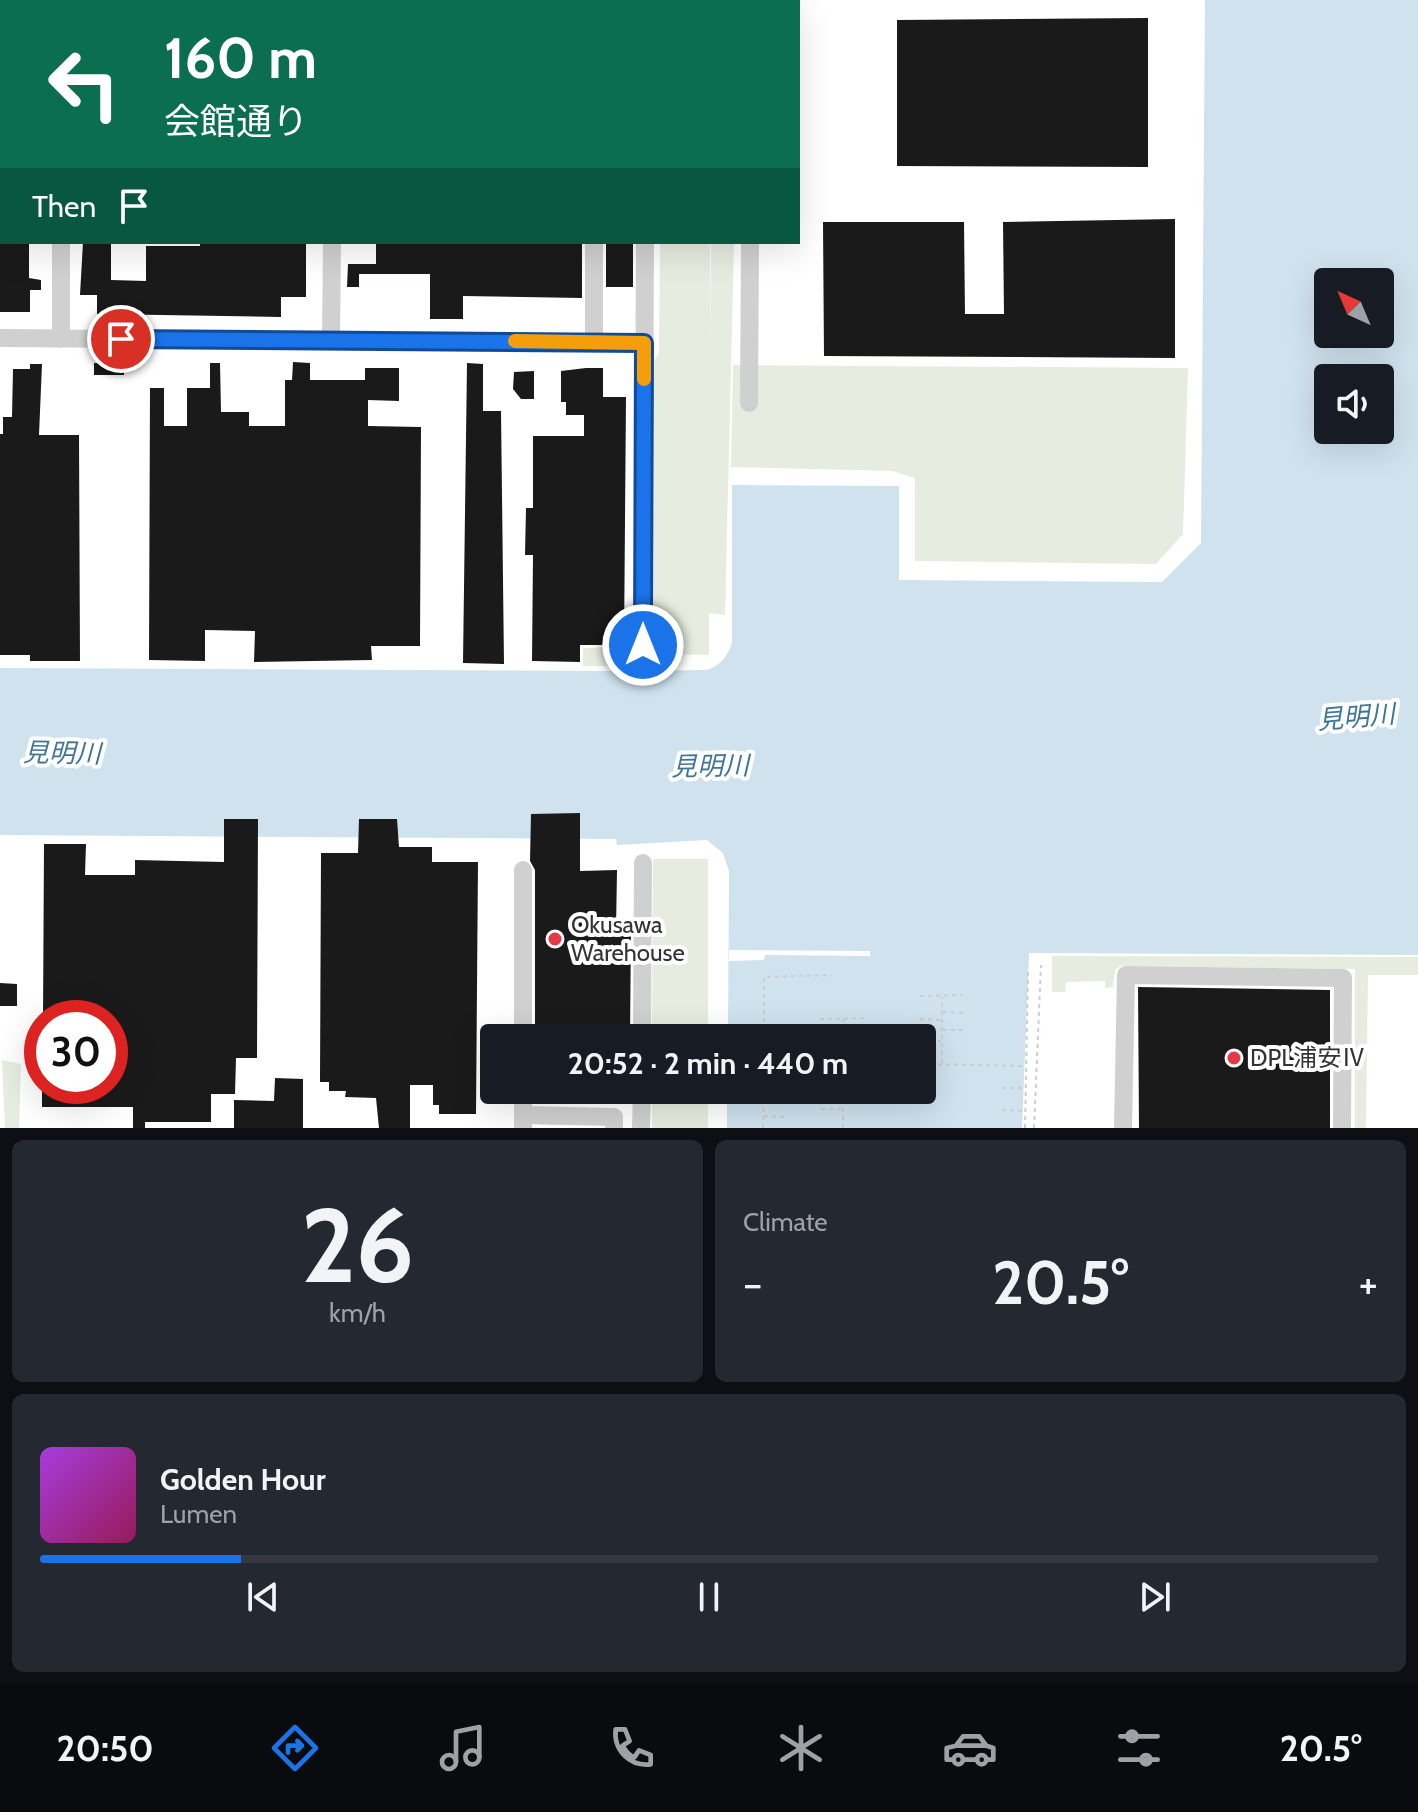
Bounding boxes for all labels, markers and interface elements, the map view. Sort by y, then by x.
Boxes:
text: 160 m [164,24,317,92]
icon: left [32,32,136,136]
text: 会館通り [164,99,308,143]
icon: arrive [112,184,156,228]
text: Then [32,188,96,225]
north arrow [1314,268,1394,348]
map controls [1314,268,1394,444]
pin [87,305,155,373]
icon: arrive [99,317,143,361]
button: sound [1314,364,1394,444]
position arrow [601,603,685,687]
water label: 見明川 [1316,697,1399,736]
water label: 見明川 [23,736,104,770]
water label: 見明川 [671,749,752,783]
place label: Okusawa Warehouse [571,910,685,967]
marker: Okusawa Warehouse [546,930,564,948]
speed limit sign: 30 [24,1000,128,1104]
place label: DPL浦安Ⅳ [1250,1043,1365,1072]
text: 20:52 · 2 min · 440 m [568,1045,848,1082]
marker: DPL浦安Ⅳ [1225,1049,1243,1067]
text: 26 [301,1182,414,1308]
text: Climate [743,1206,828,1238]
text: 20.5° [992,1246,1129,1319]
text: − [743,1257,762,1310]
text: + [1359,1257,1378,1310]
text: km/h [329,1297,386,1329]
text: Golden Hour [160,1461,326,1498]
text: Lumen [160,1498,237,1530]
icon: previous [241,1575,285,1619]
icon: pause [687,1575,731,1619]
icon: next [1133,1575,1177,1619]
icon: directions [267,1720,323,1776]
icon: music [435,1720,491,1776]
icon: phone [604,1720,660,1776]
icon: climate [773,1720,829,1776]
icon: car [942,1720,998,1776]
icon: filters [1111,1720,1167,1776]
text: 20:50 [56,1726,154,1770]
text: 20.5° [1280,1726,1362,1770]

